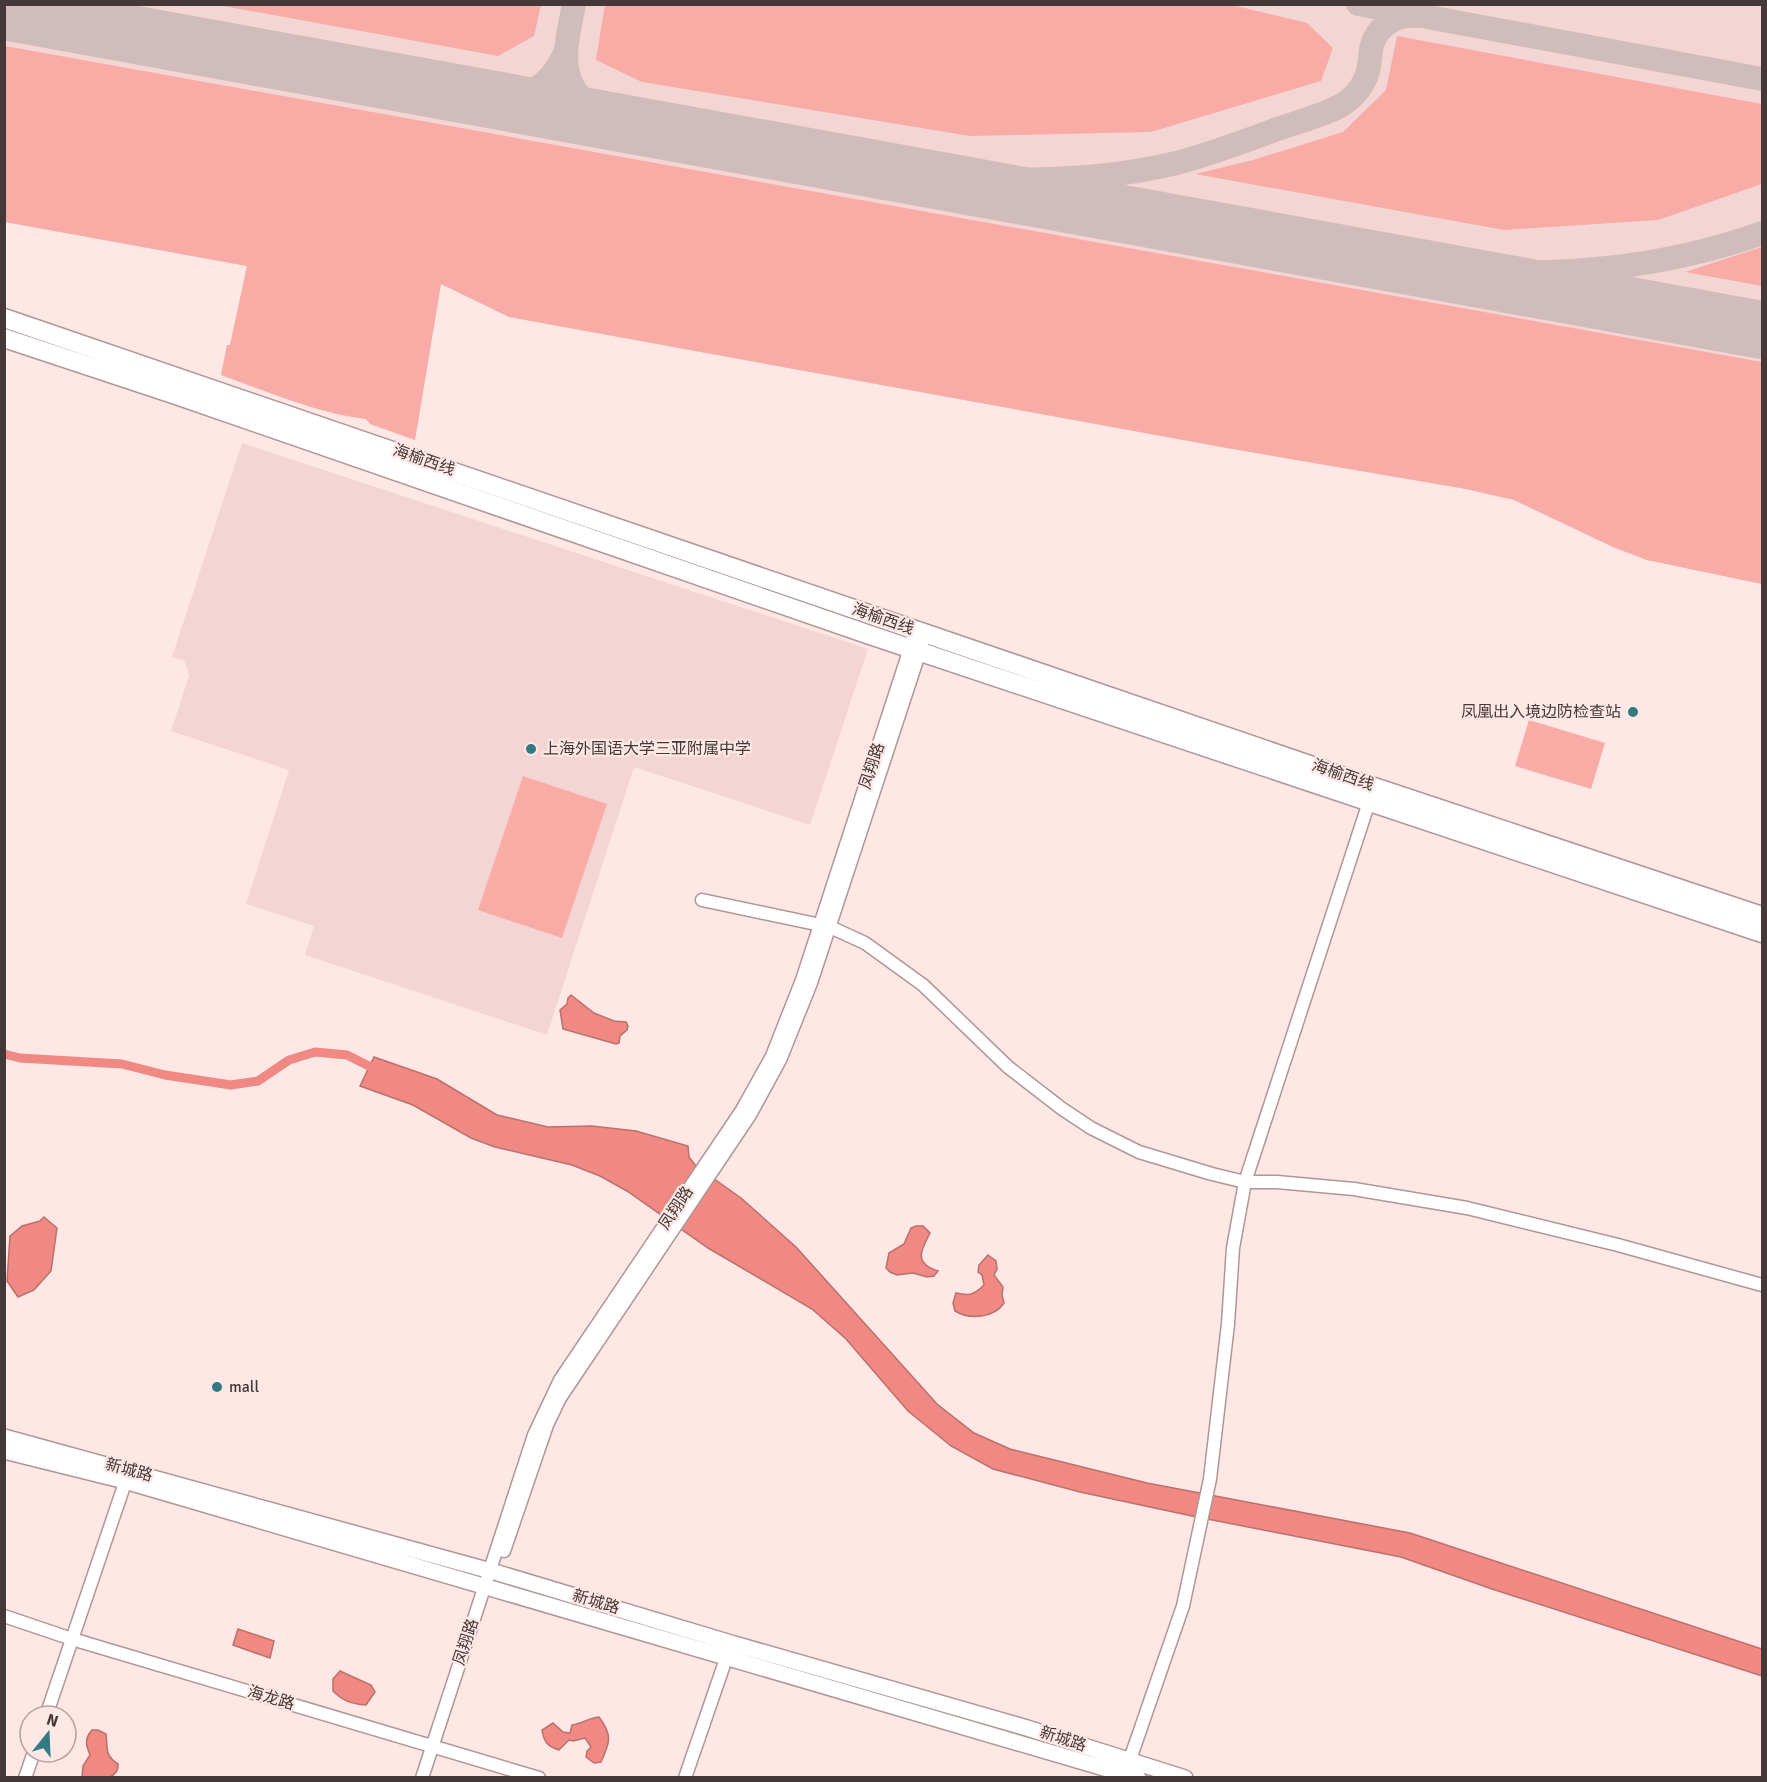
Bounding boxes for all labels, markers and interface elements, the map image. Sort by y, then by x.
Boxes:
street label: 海榆西线 [390,440,458,480]
street label: 海榆西线 [849,599,917,639]
place label: 凤凰出入境边防检查站 [1461,702,1621,722]
marker: 凤凰出入境边防检查站 [1626,705,1640,719]
place label: 上海外国语大学三亚附属中学 [543,739,751,759]
street label: 凤翔路 [855,740,889,792]
marker: 上海外国语大学三亚附属中学 [524,742,538,756]
street label: 海榆西线 [1309,755,1377,795]
street label: 凤翔路 [654,1183,698,1233]
place label: mall [229,1377,259,1397]
marker: mall [210,1380,224,1394]
street label: 新城路 [103,1454,155,1486]
street label: 新城路 [570,1585,622,1619]
street label: 凤翔路 [449,1616,483,1668]
street label: 海龙路 [245,1681,297,1715]
north arrow [18,1704,78,1764]
text: N [44,1709,61,1732]
street label: 新城路 [1037,1722,1089,1756]

